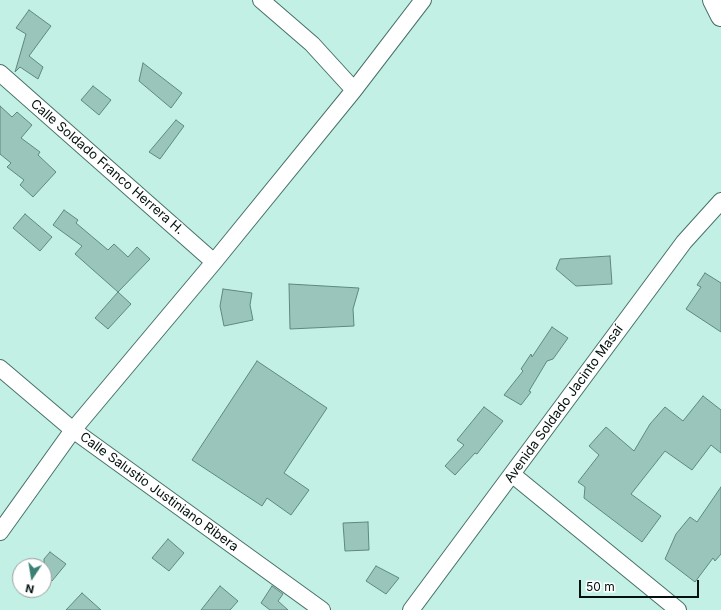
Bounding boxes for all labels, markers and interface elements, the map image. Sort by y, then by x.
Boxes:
street label: Calle Soldado Franco Herrera H. [27,96,187,238]
street label: Avenida Soldado Jacinto Masaí [501,322,627,486]
street label: Calle Salustio Justiniano Ribera [77,429,241,555]
north arrow [12,558,52,598]
scale bar [581,572,701,598]
text: 50 m [586,579,615,594]
text: N [24,581,35,596]

